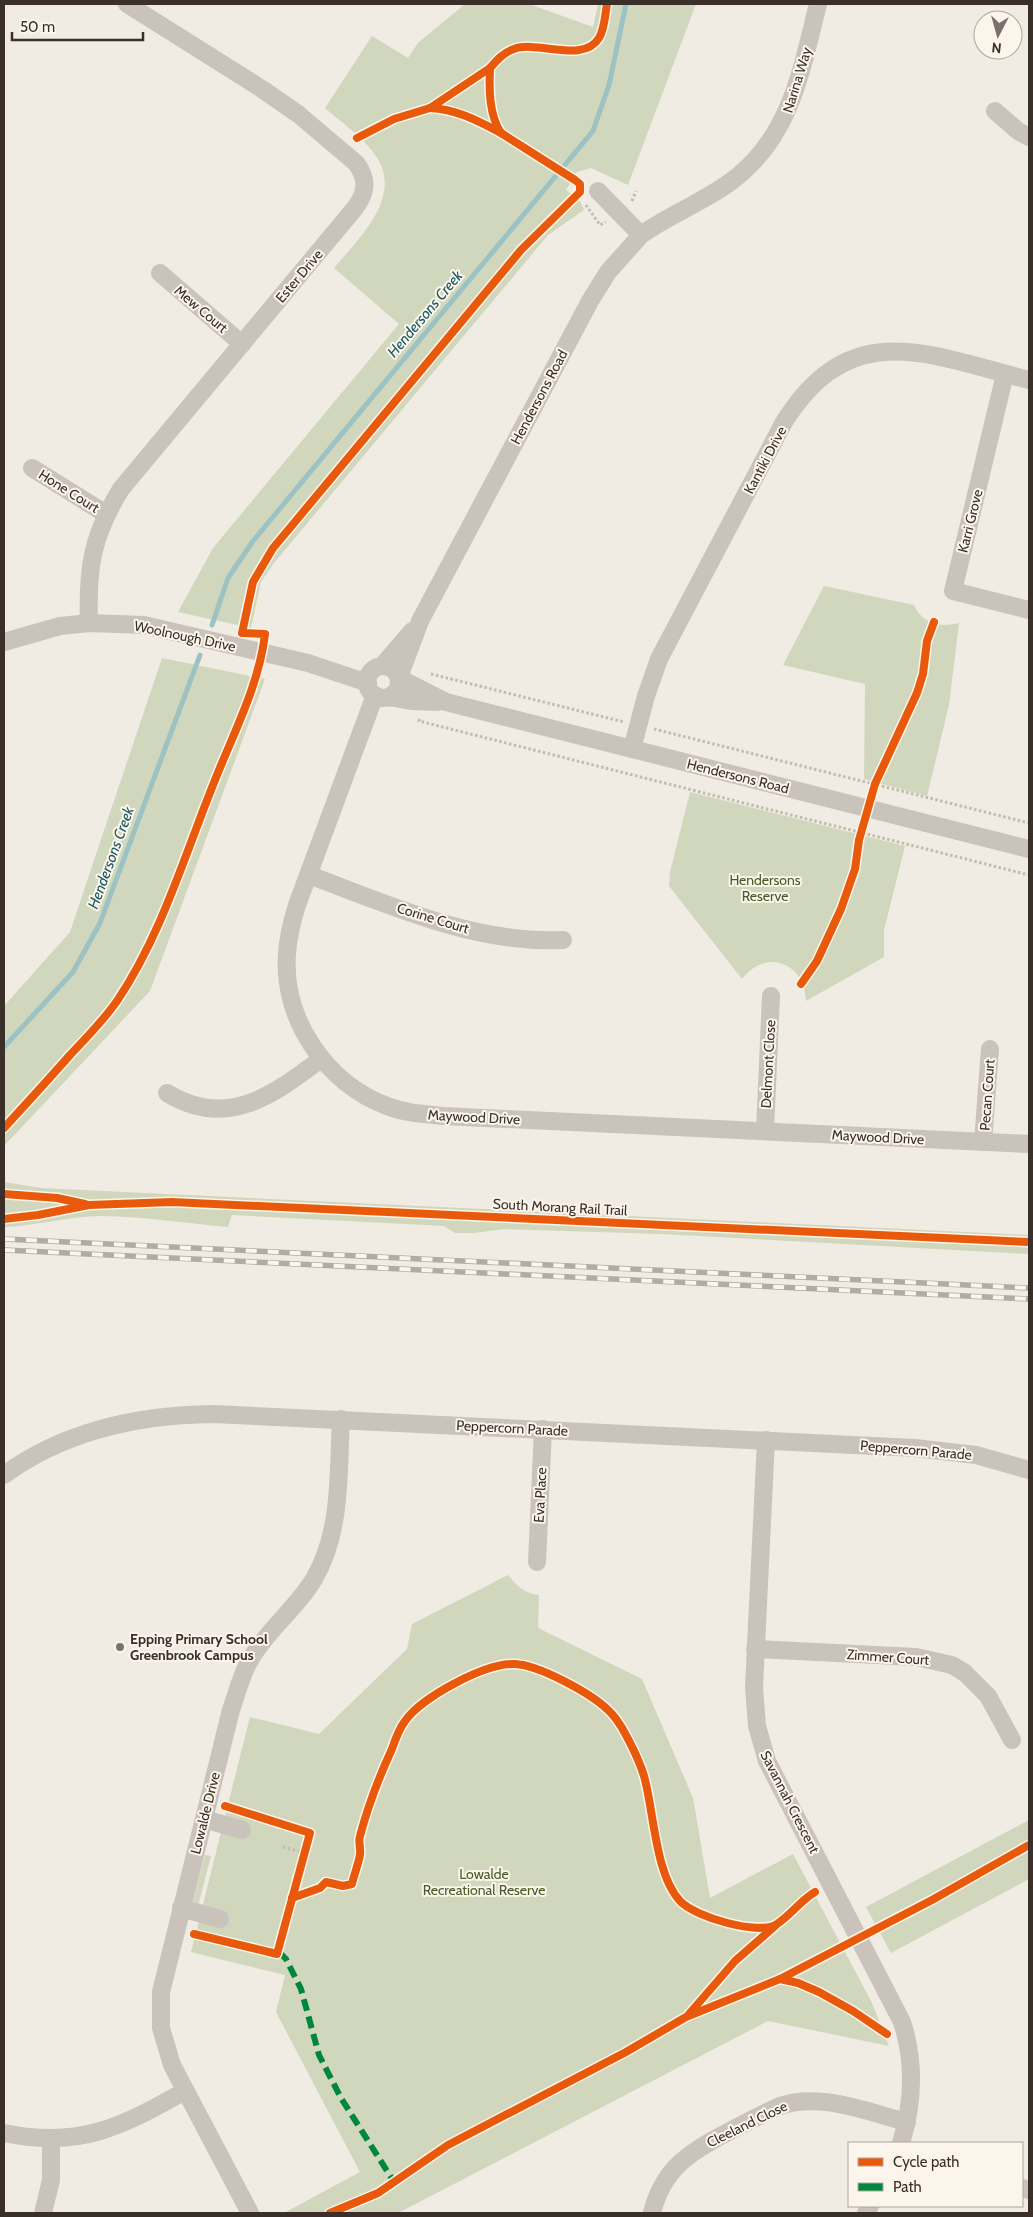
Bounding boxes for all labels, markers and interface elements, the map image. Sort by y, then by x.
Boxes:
scale bar [12,10,144,42]
north arrow [973,10,1023,60]
text: 50 m [20,18,55,36]
text: N [991,38,1003,57]
street label: Narina Way [778,45,816,115]
street label: Ester Drive [271,246,327,306]
water label: Hendersons Creek [384,267,467,361]
street label: Mew Court [171,281,232,337]
street label: Hendersons Road [506,347,572,447]
street label: Kantiki Drive [740,423,790,497]
street label: Hone Court [35,465,103,517]
street label: Karri Grove [953,487,987,555]
street label: Woolnough Drive [133,616,237,656]
street label: Hendersons Road [685,755,791,797]
water label: Hendersons Creek [84,804,138,911]
park label: Hendersons Reserve [729,871,801,905]
street label: Corine Court [395,899,471,938]
street label: Delmont Close [757,1019,779,1109]
street label: Pecan Court [976,1058,998,1131]
street label: Maywood Drive [427,1106,521,1128]
street label: Maywood Drive [831,1126,925,1148]
street label: South Morang Rail Trail [492,1194,628,1220]
street label: Peppercorn Parade [456,1416,568,1440]
street label: Peppercorn Parade [859,1436,973,1464]
street label: Eva Place [530,1467,550,1523]
place label: Epping Primary School Greenbrook Campus [130,1630,268,1664]
marker: Epping Primary School Greenbrook Campus [114,1641,126,1653]
street label: Zimmer Court [846,1645,930,1669]
street label: Savannah Crescent [756,1748,824,1857]
street label: Lowalde Drive [186,1770,224,1856]
park label: Lowalde Recreational Reserve [423,1865,545,1899]
street label: Cleeland Close [704,2097,790,2151]
legend [848,2142,1023,2207]
text: Cycle path [893,2153,959,2171]
text: Path [893,2178,922,2196]

